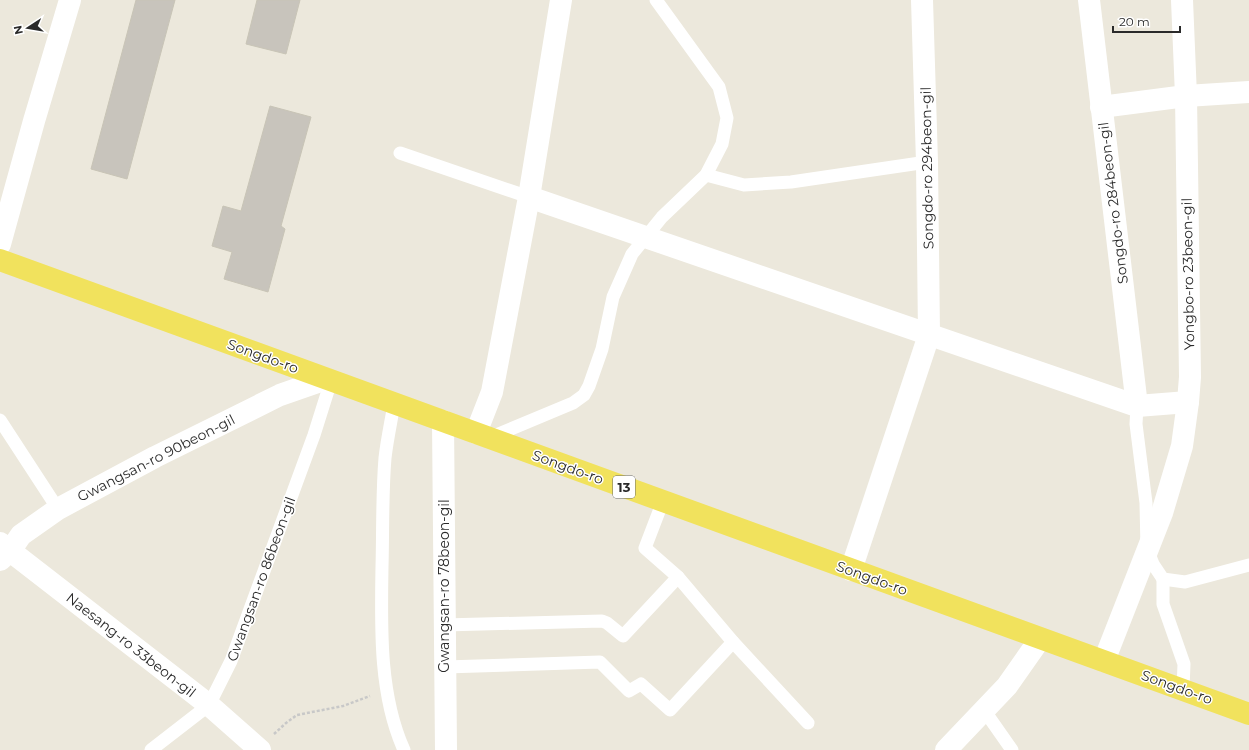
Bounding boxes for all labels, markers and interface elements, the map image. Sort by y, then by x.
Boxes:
north arrow [8,8,48,48]
scale bar [1113,8,1180,34]
text: 20 m [1119,14,1150,29]
text: N [10,24,26,36]
street label: Songdo-ro 294beon-gil [917,87,937,249]
street label: Songdo-ro 284beon-gil [1094,121,1132,285]
street label: Yongbo-ro 23beon-gil [1178,198,1198,350]
street label: Songdo-ro [225,335,301,377]
street label: Gwangsan-ro 90beon-gil [74,410,238,506]
street label: Songdo-ro [530,446,606,488]
road number: 13 [613,476,635,498]
street label: Gwangsan-ro 86beon-gil [223,494,299,664]
street label: Gwangsan-ro 78beon-gil [435,499,453,673]
street label: Songdo-ro [834,557,910,599]
street label: Naesang-ro 33beon-gil [62,589,200,701]
street label: Songdo-ro [1139,666,1215,708]

